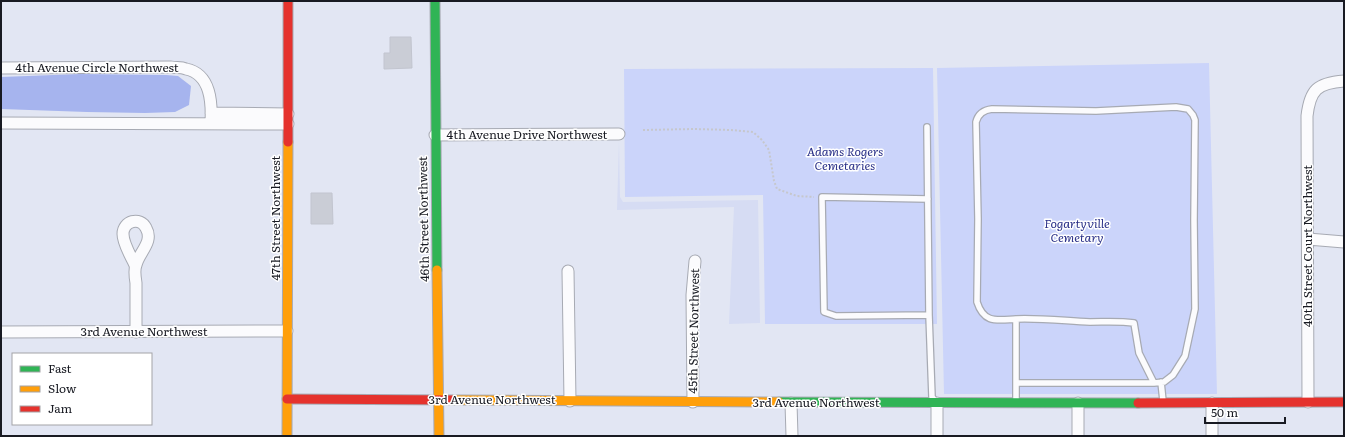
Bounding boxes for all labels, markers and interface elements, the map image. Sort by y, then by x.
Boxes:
street label: 4th Avenue Circle Northwest [15,58,179,76]
street label: 4th Avenue Drive Northwest [447,125,608,143]
park label: Adams Rogers Cemetaries [807,142,883,174]
street label: 47th Street Northwest [266,155,284,280]
street label: 46th Street Northwest [413,156,433,282]
street label: 40th Street Court Northwest [1298,165,1316,327]
park label: Fogartyville Cemetary [1044,214,1110,246]
street label: 45th Street Northwest [683,268,703,394]
street label: 3rd Avenue Northwest [80,322,208,340]
legend [12,353,152,425]
text: Fast [48,359,72,377]
text: Slow [48,379,77,397]
street label: 3rd Avenue Northwest [428,390,556,408]
street label: 3rd Avenue Northwest [752,393,880,411]
text: Jam [48,399,73,417]
scale bar [1205,399,1285,425]
text: 50 m [1211,403,1238,421]

